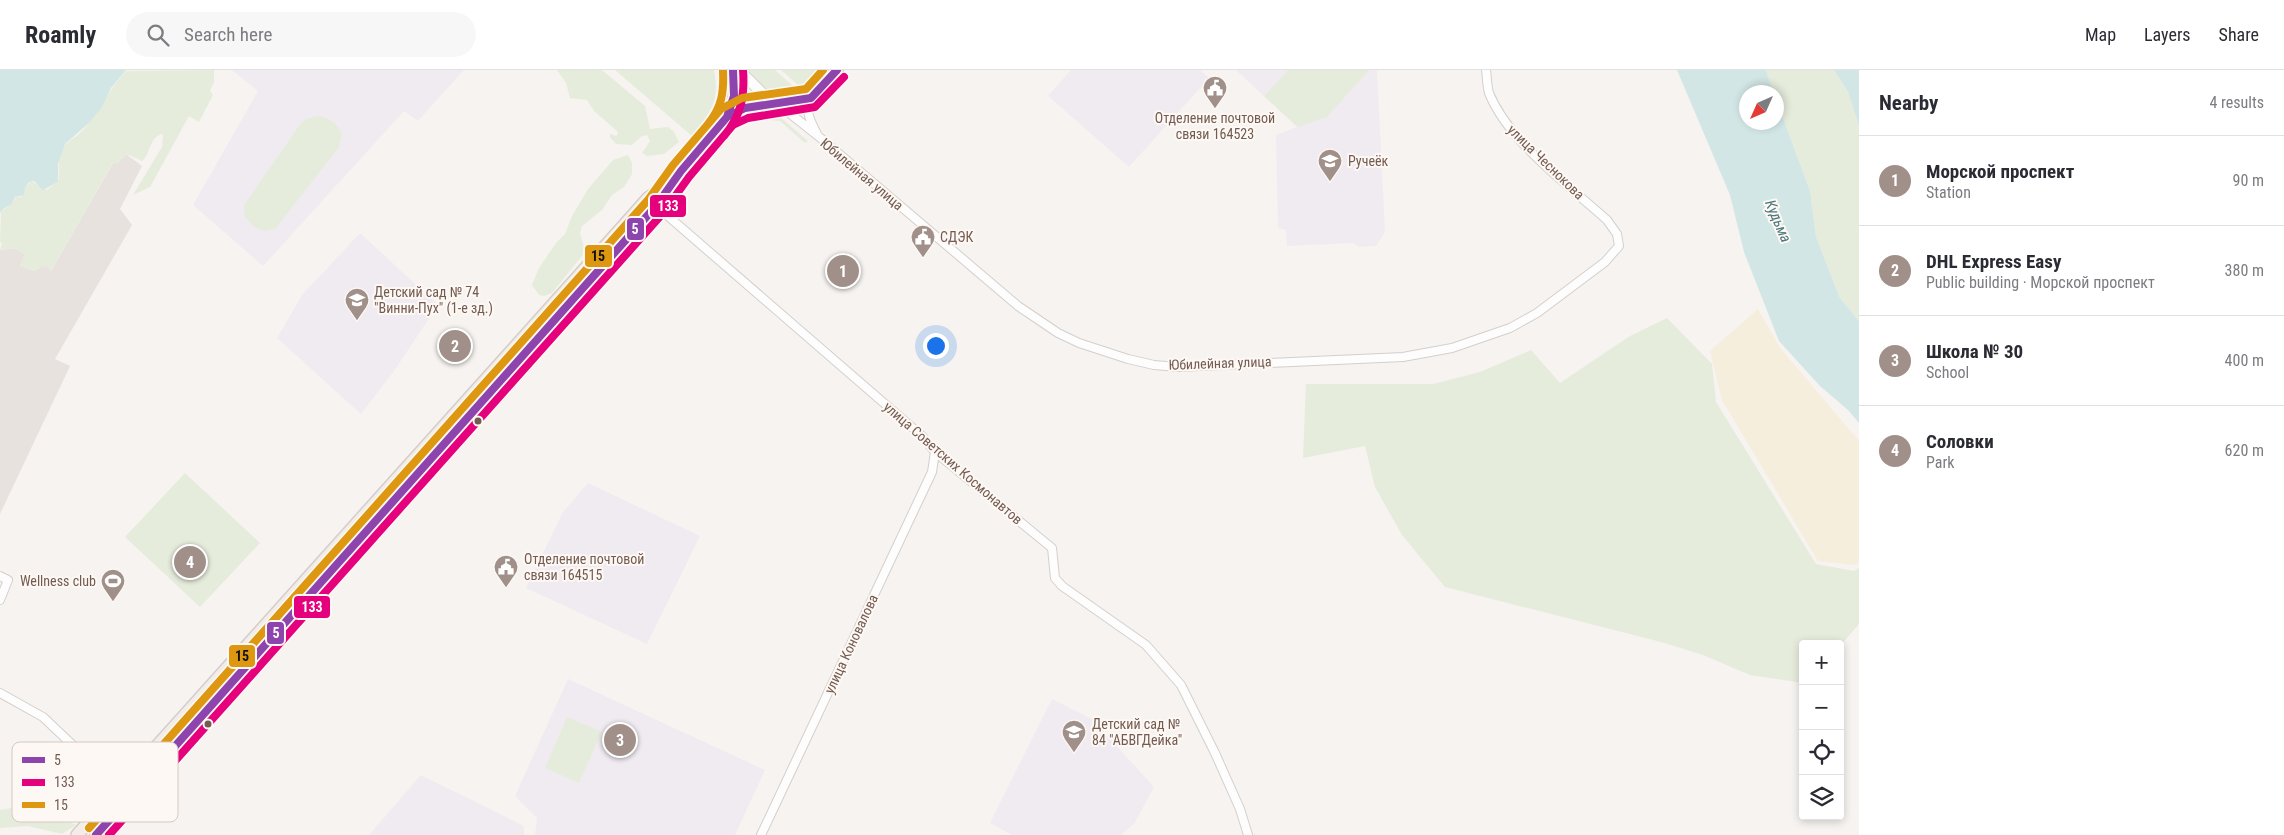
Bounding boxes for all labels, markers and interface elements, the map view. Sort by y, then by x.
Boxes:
search box [126,12,476,57]
text: Roamly [25,21,96,49]
icon: search [144,21,172,49]
text: Search here [184,23,272,46]
text: Map [2085,24,2116,45]
text: Layers [2144,24,2191,45]
text: Share [2219,24,2259,45]
public building icon: Отделение почтовой связи 164523 [1202,75,1228,109]
north arrow [1739,85,1784,130]
text: Nearby [1879,91,1938,115]
text: 4 results [2209,93,2264,112]
place label: Отделение почтовой связи 164523 [1155,110,1275,142]
street label: улица Чеснокова [1504,121,1588,203]
street label: Юбилейная улица [817,135,907,213]
school or university icon: Ручеёк [1317,148,1343,182]
place label: Ручеёк [1348,153,1389,169]
text: Морской проспект [1926,160,2074,183]
text: 1 [1891,171,1899,190]
text: 90 m [2232,171,2264,190]
text: Station [1926,183,1971,202]
line badge: 133 [649,194,687,218]
water label: Кудьма [1761,197,1795,245]
text: 133 [657,198,679,214]
line badge: 5 [626,217,645,241]
text: 5 [631,221,639,237]
public building icon: СДЭК [910,224,936,258]
place label: СДЭК [940,229,973,245]
line badge: 15 [584,244,613,268]
text: 15 [591,248,605,264]
text: DHL Express Easy [1926,250,2061,273]
pin: 1 [827,252,859,290]
text: 2 [1891,261,1899,280]
text: 380 m [2225,261,2264,280]
text: Public building · Морской проспект [1926,273,2155,292]
place label: Детский сад № 74 "Винни-Пух" (1-е зд.) [374,284,493,317]
school or university icon: Детский сад № 74 "Винни-Пух" (1-е зд.) [344,287,370,321]
pin: 2 [439,327,471,365]
your location [923,333,949,359]
text: Школа № 30 [1926,340,2023,363]
text: 3 [1891,351,1899,370]
text: 400 m [2225,351,2264,370]
street label: Юбилейная улица [1168,353,1272,373]
text: School [1926,363,1969,382]
street label: улица Советских Космонавтов [880,398,1026,528]
unlabelled marker [473,416,483,426]
text: Соловки [1926,430,1994,453]
text: 4 [1891,441,1899,460]
text: 620 m [2225,441,2264,460]
text: Park [1926,453,1955,472]
pin: 4 [174,543,206,581]
place label: Отделение почтовой связи 164515 [524,551,644,583]
public building icon: Отделение почтовой связи 164515 [493,554,519,588]
sports icon: Wellness club [100,568,126,602]
place label: Wellness club [20,573,96,589]
street label: улица Коновалова [821,592,881,696]
line badge: 133 [293,595,331,619]
text: 133 [301,599,323,615]
line badge: 5 [266,621,285,645]
text: 5 [272,625,280,641]
map controls [1799,640,1844,820]
button: + [1799,640,1844,685]
line badge: 15 [228,644,256,668]
text: 15 [235,648,249,664]
button: − [1799,685,1844,730]
place label: Детский сад № 84 "АБВГДейка" [1092,716,1182,748]
unlabelled marker [203,719,213,729]
school or university icon: Детский сад № 84 "АБВГДейка" [1061,719,1087,753]
pin: 3 [604,721,636,759]
button: locate [1799,730,1844,775]
legend [12,742,178,822]
text: 5 [54,752,61,768]
text: 133 [54,774,75,790]
button: layers [1799,775,1844,820]
text: 15 [54,797,68,813]

